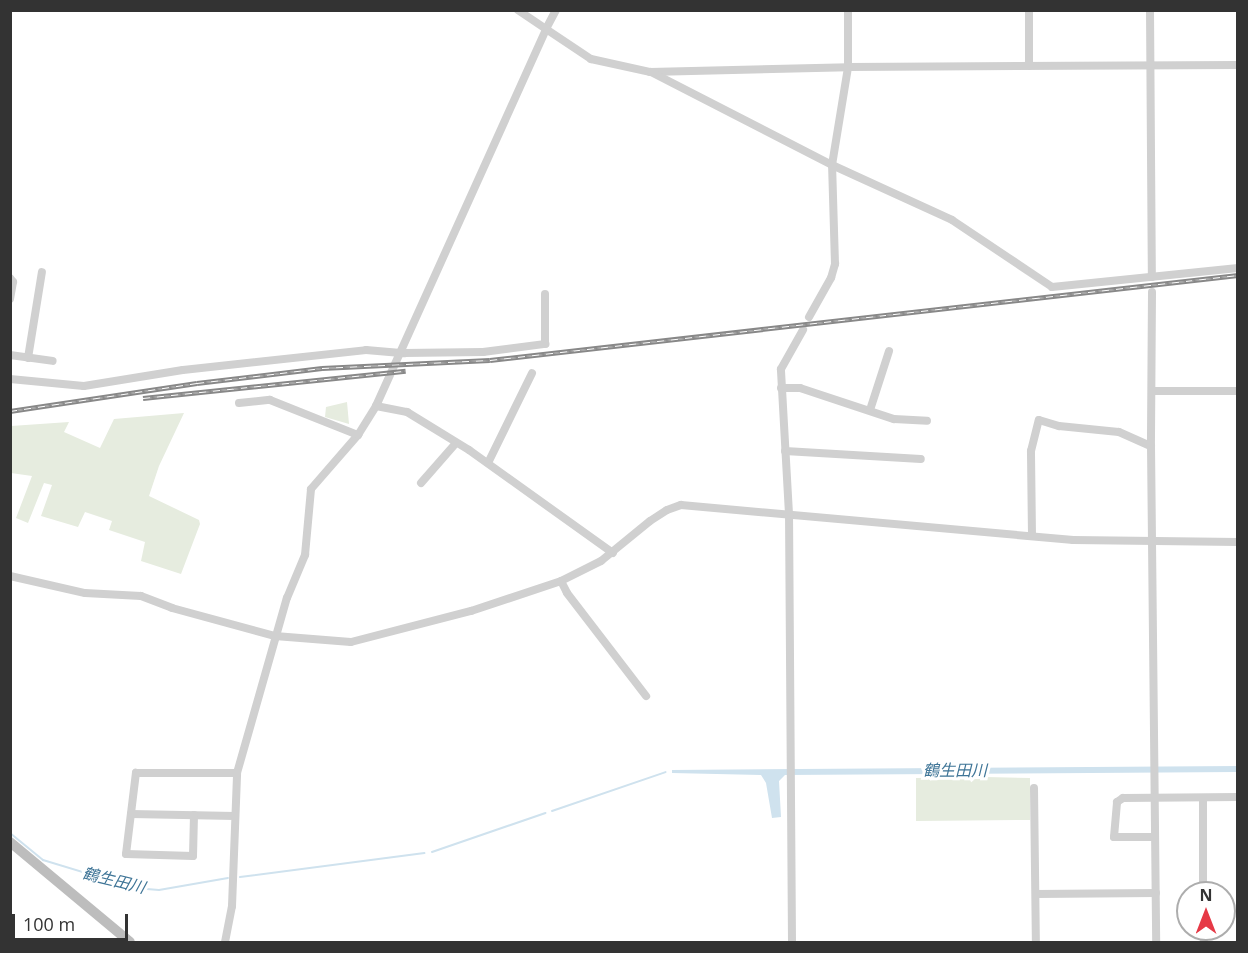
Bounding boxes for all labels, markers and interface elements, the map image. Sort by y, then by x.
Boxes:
water label: 鶴生田川 [923,760,987,780]
water label: 鶴生田川 [81,863,147,897]
north arrow [1176,881,1236,941]
text: N [1199,884,1213,906]
scale bar [15,902,130,940]
text: 100 m [23,912,75,936]

